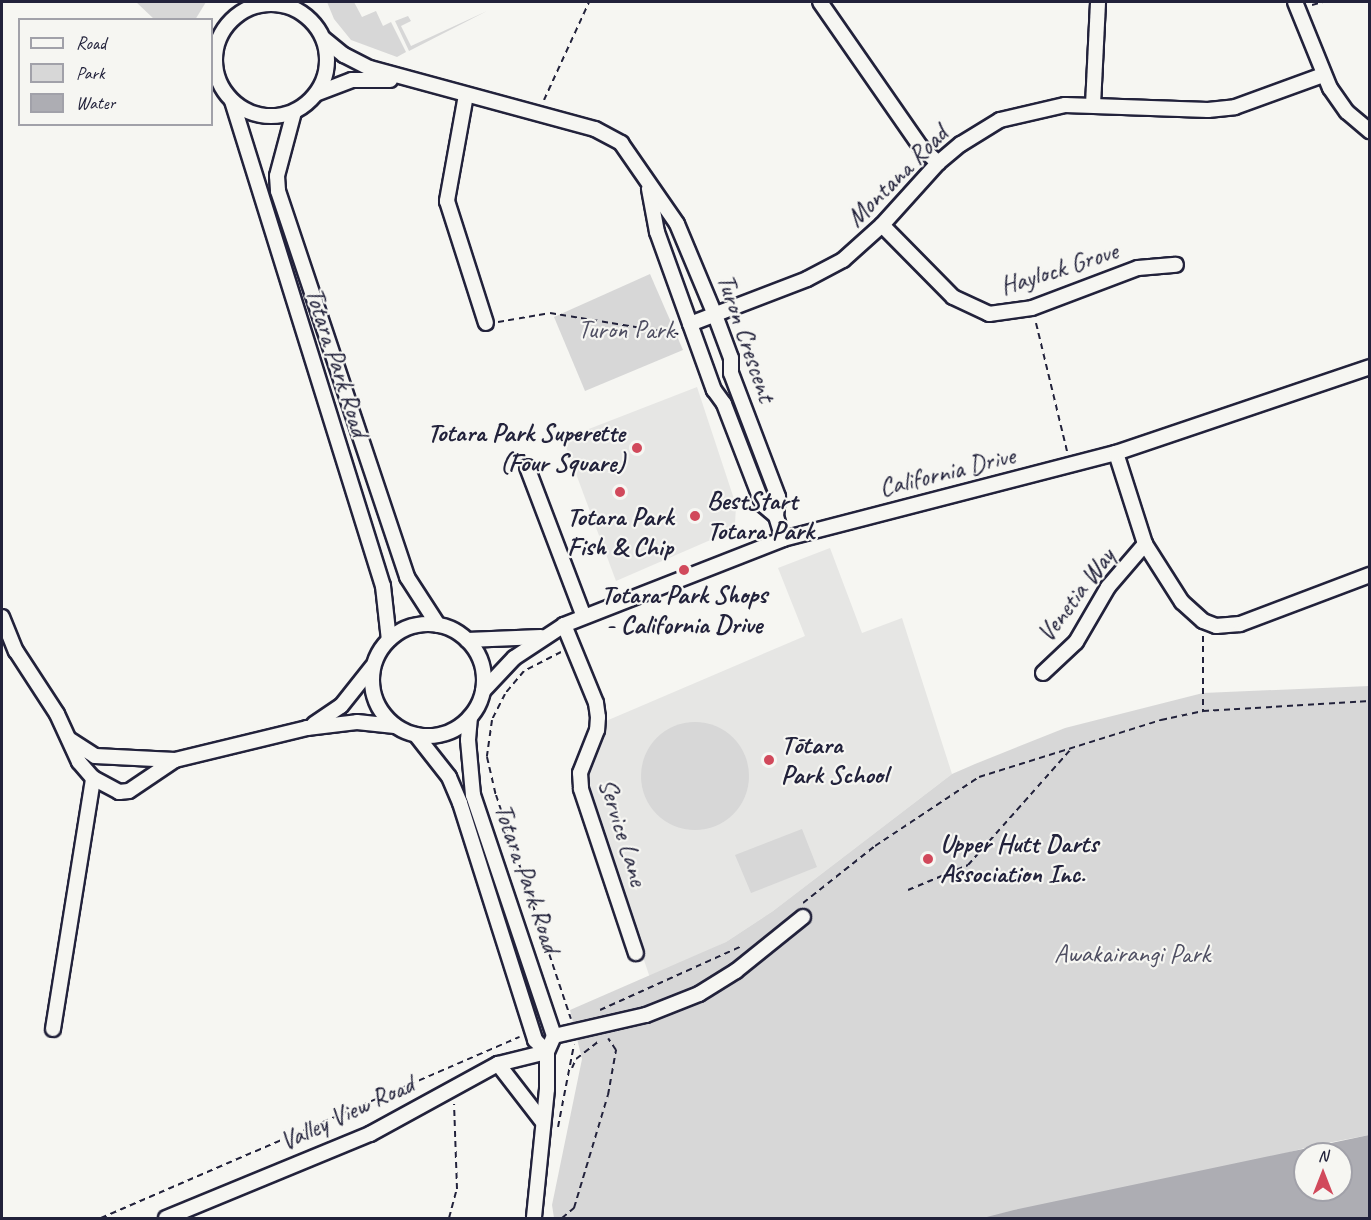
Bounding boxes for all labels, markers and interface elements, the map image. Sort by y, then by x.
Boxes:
legend [18,18,213,126]
text: Road [76,32,106,54]
text: Park [76,62,105,84]
text: Water [76,92,115,114]
street label: Montana Road [840,119,954,233]
street label: Haylock Grove [996,235,1122,303]
street label: Turon Crescent [710,270,782,406]
street label: Totara Park Road [298,283,376,441]
park label: Turon Park [578,314,674,346]
place label: Totara Park Superette (Four Square) [428,417,625,478]
street label: California Drive [876,440,1018,504]
marker: Totara Park Superette (Four Square) [630,441,644,455]
marker: Totara Park Fish & Chip [613,485,627,499]
place label: BestStart Totara Park [707,485,814,546]
place label: Totara Park Fish & Chip [567,501,673,562]
marker: BestStart Totara Park [688,509,702,523]
street label: Venetia Way [1030,542,1122,648]
marker: Totara Park Shops - California Drive [677,563,691,577]
place label: Totara Park Shops - California Drive [601,579,767,640]
place label: Tōtara Park School [781,729,886,790]
marker: Tōtara Park School [762,753,776,767]
street label: Service Lane [592,775,654,889]
street label: Totara Park Road [487,800,567,956]
place label: Upper Hutt Darts Association Inc. [940,828,1099,890]
marker: Upper Hutt Darts Association Inc. [921,852,935,866]
park label: Awakairangi Park [1054,938,1210,970]
street label: Valley View Road [275,1068,419,1158]
north arrow [1293,1142,1353,1202]
text: N [1318,1146,1328,1166]

